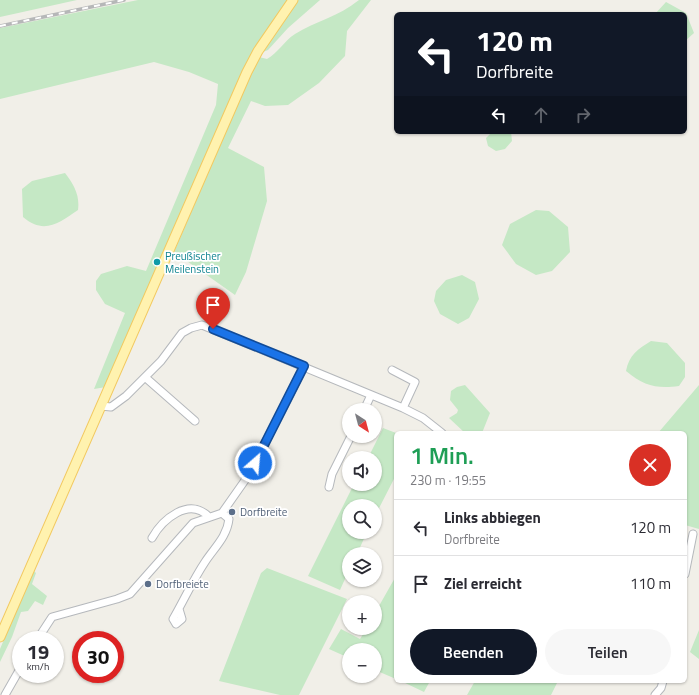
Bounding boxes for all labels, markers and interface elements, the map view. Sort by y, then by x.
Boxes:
text: 120 m [476,19,553,62]
icon: left [410,28,462,80]
text: Dorfbreite [476,58,553,85]
icon: left [488,104,510,126]
icon: ahead [530,104,552,126]
icon: right [572,104,594,126]
place label: Preußischer Meilenstein [165,248,221,277]
marker: Preußischer Meilenstein [152,257,162,267]
pin [196,288,230,329]
icon: arrive [202,294,224,316]
north arrow [342,403,382,443]
map controls [342,403,382,683]
text: 1 Min. [410,437,474,473]
position arrow [234,442,276,484]
button: close [629,444,671,486]
button: sound [342,451,382,491]
text: 230 m · 19:55 [410,470,486,490]
button: search [342,499,382,539]
place label: Dorfbreite [240,504,288,520]
text: Links abbiegen [444,506,541,529]
marker: Dorfbreite [227,507,237,517]
text: 120 m [630,516,671,539]
icon: left [410,517,432,539]
text: Dorfbreite [444,529,500,549]
button: layers [342,547,382,587]
text: Ziel erreicht [444,572,522,595]
text: 110 m [630,572,671,595]
icon: arrive [410,573,432,595]
place label: Dorfbreiete [156,576,209,592]
marker: Dorfbreiete [143,579,153,589]
button: + [342,595,382,635]
button: Beenden [410,629,537,675]
button: Teilen [545,629,671,675]
speed limit sign: 30 [72,631,124,683]
text: 19 [27,636,49,667]
button: − [342,643,382,683]
text: km/h [27,659,49,674]

